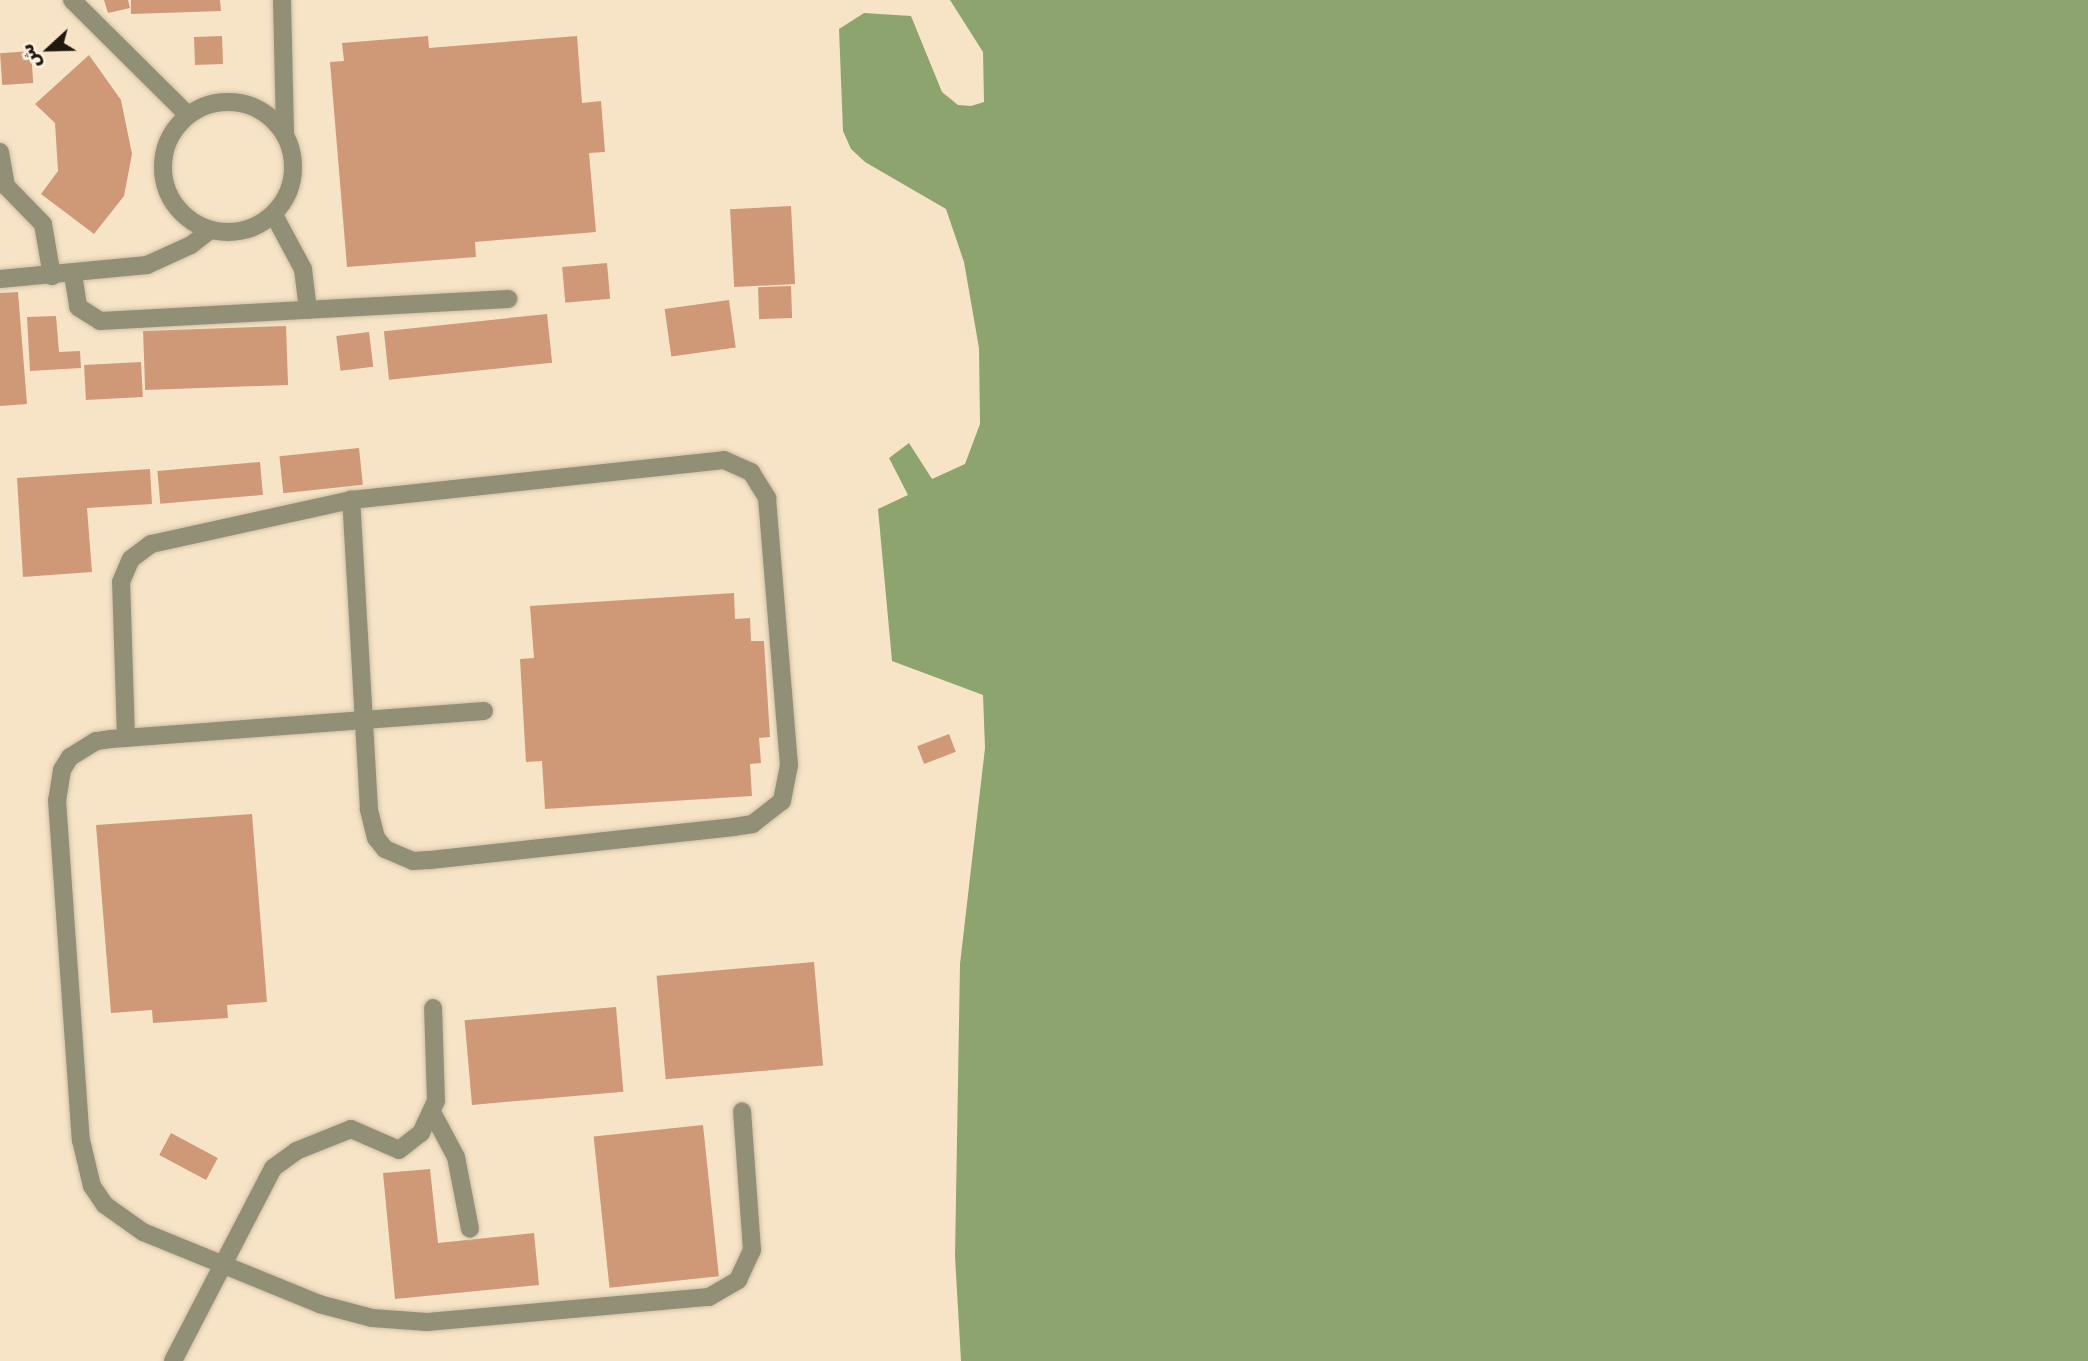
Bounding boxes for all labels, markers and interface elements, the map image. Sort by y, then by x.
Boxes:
north arrow [14,14,84,84]
text: ش [14,41,45,73]

